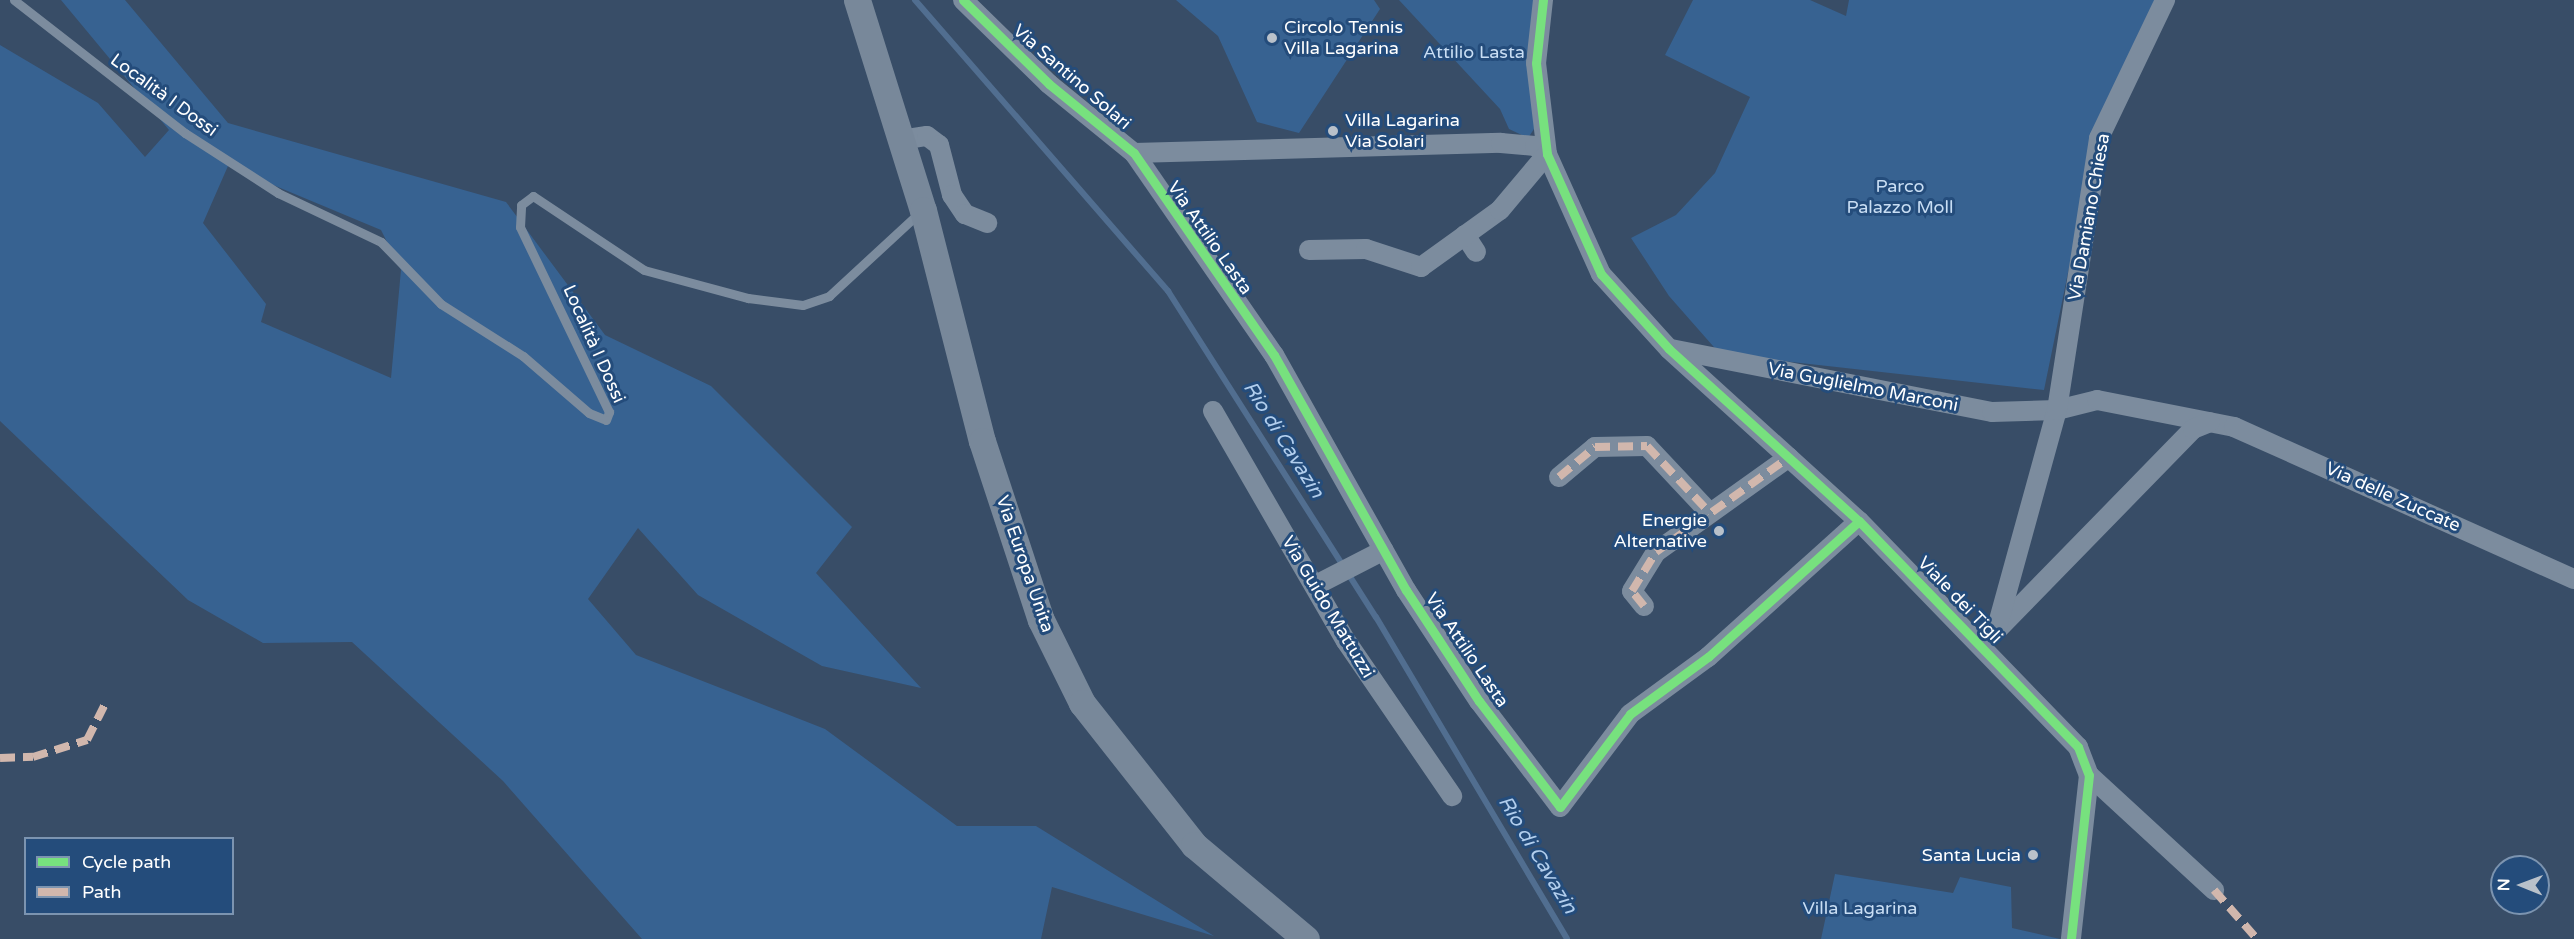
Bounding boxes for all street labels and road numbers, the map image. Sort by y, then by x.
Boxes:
street label: Via Santino Solari [1009,20,1135,134]
street label: Località I Dossi [106,49,222,141]
street label: Via Damiano Chiesa [2064,132,2114,302]
street label: Via Attilio Lasta [1163,177,1257,299]
street label: Località I Dossi [558,281,630,407]
street label: Via Guglielmo Marconi [1766,358,1960,416]
street label: Via delle Zuccate [2322,458,2464,536]
street label: Via Europa Unita [991,493,1059,635]
street label: Via Guido Mattuzzi [1277,532,1379,682]
street label: Viale dei Tigli [1913,552,2007,648]
street label: Via Attilio Lasta [1421,589,1513,711]

